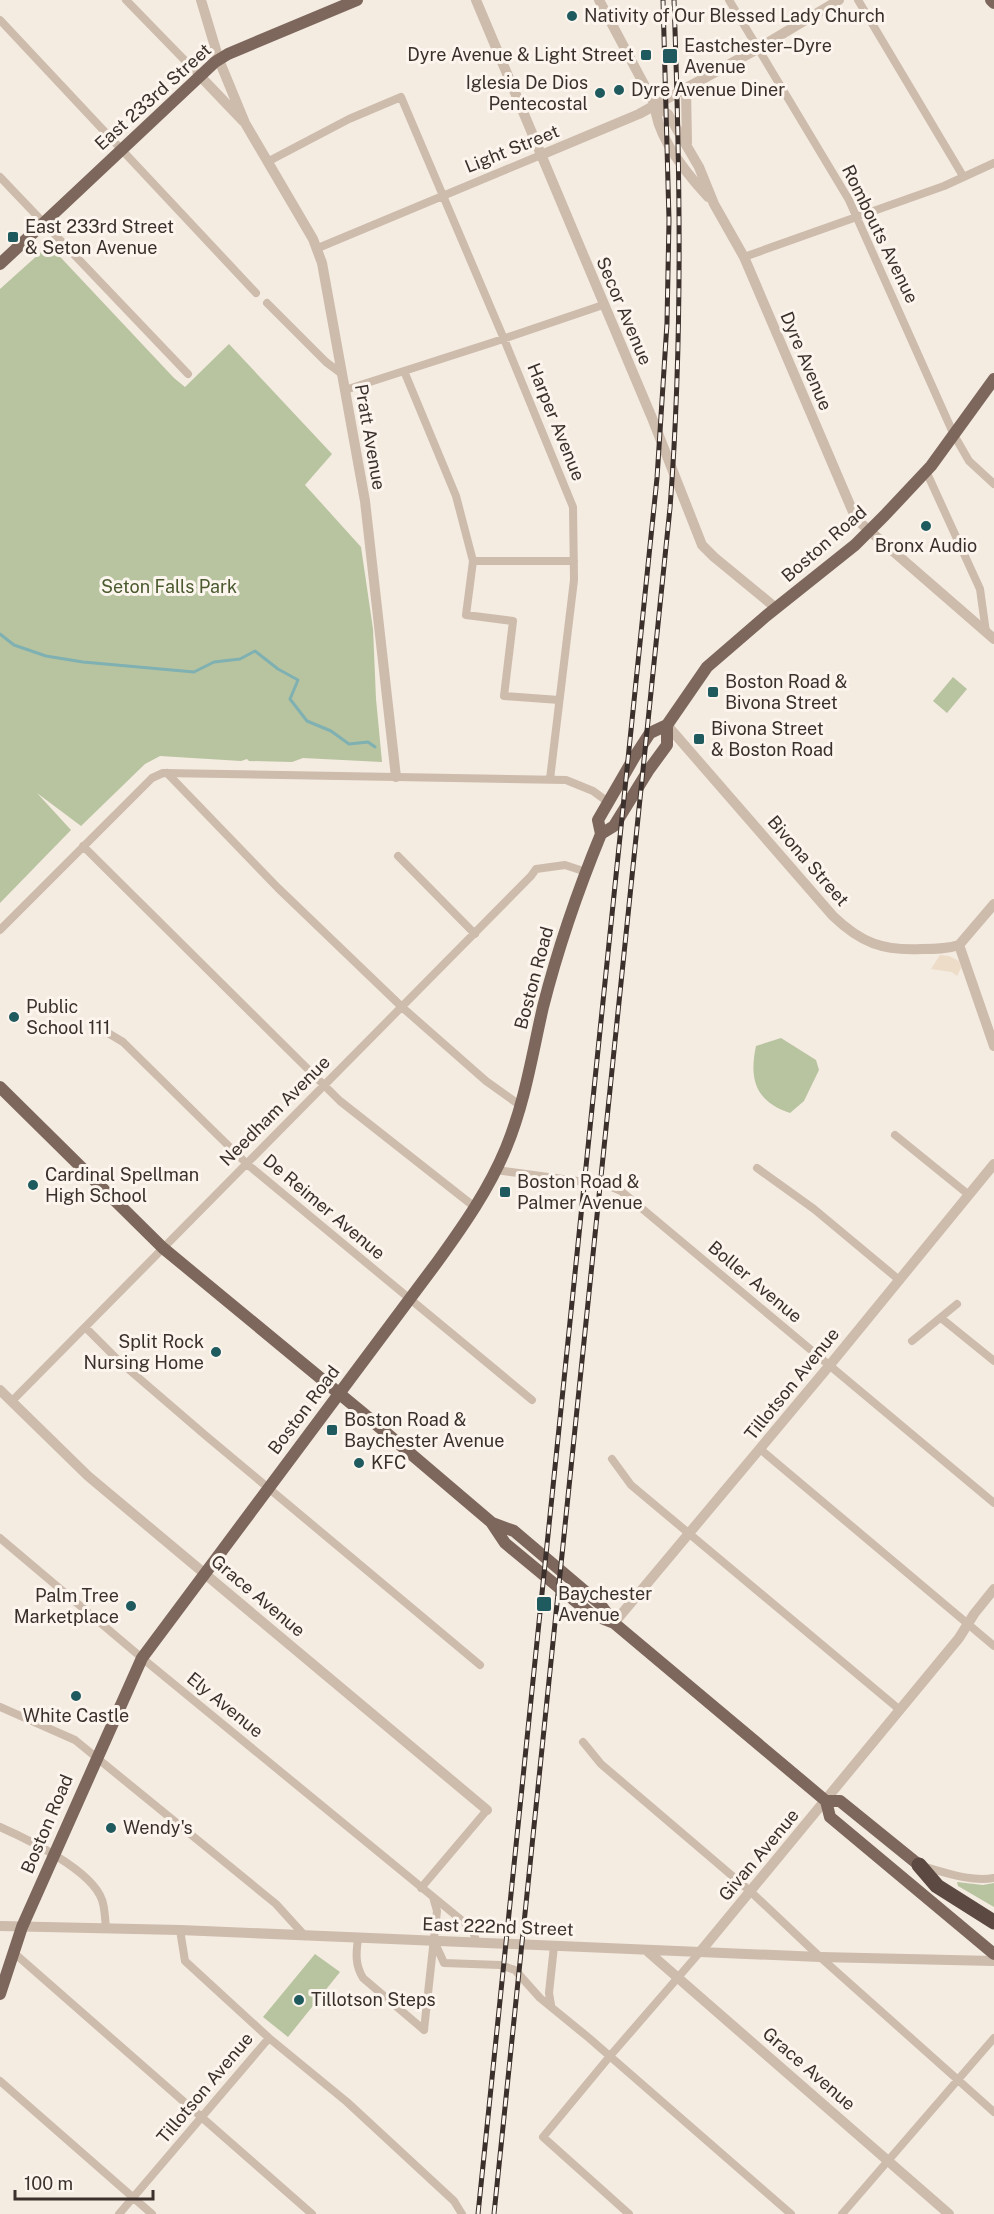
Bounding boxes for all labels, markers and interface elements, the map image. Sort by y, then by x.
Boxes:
place label: Nativity of Our Blessed Lady Church [584,5,885,26]
marker: Nativity of Our Blessed Lady Church [565,9,579,23]
place label: Eastchester–Dyre Avenue [684,35,832,77]
street label: East 233rd Street [90,39,215,154]
place label: Dyre Avenue & Light Street [407,44,634,65]
marker: Eastchester–Dyre Avenue [661,47,679,65]
marker: Dyre Avenue & Light Street [639,48,653,62]
place label: Iglesia De Dios Pentecostal [466,72,588,114]
place label: Dyre Avenue Diner [631,79,785,100]
marker: Dyre Avenue Diner [612,83,626,97]
marker: Iglesia De Dios Pentecostal [593,86,607,100]
street label: Light Street [462,120,562,177]
street label: Rombouts Avenue [838,161,923,306]
place label: East 233rd Street & Seton Avenue [25,216,174,258]
marker: East 233rd Street & Seton Avenue [6,230,20,244]
street label: Secor Avenue [592,254,657,368]
street label: Dyre Avenue [776,308,837,413]
street label: Harper Avenue [523,360,590,484]
street label: Pratt Avenue [351,382,390,491]
street label: Boston Road [777,501,870,586]
marker: Bronx Audio [919,519,933,533]
place label: Bronx Audio [875,535,977,556]
park label: Seton Falls Park [101,576,237,597]
place label: Boston Road & Bivona Street [725,671,848,713]
marker: Boston Road & Bivona Street [706,685,720,699]
place label: Bivona Street & Boston Road [711,718,834,760]
marker: Bivona Street & Boston Road [692,732,706,746]
street label: Bivona Street [763,811,853,910]
street label: Boston Road [510,924,557,1032]
place label: Public School 111 [26,996,110,1038]
marker: Public School 111 [7,1010,21,1024]
street label: Needham Avenue [215,1051,334,1170]
street label: De Reimer Avenue [259,1150,390,1264]
place label: Cardinal Spellman High School [45,1164,199,1206]
place label: Boston Road & Palmer Avenue [517,1171,643,1213]
marker: Cardinal Spellman High School [26,1178,40,1192]
marker: Boston Road & Palmer Avenue [498,1185,512,1199]
street label: Boller Avenue [704,1236,806,1327]
street label: Tillotson Avenue [740,1323,843,1444]
place label: Split Rock Nursing Home [84,1331,204,1373]
marker: Split Rock Nursing Home [209,1345,223,1359]
street label: Boston Road [263,1361,344,1458]
place label: Boston Road & Baychester Avenue [344,1409,504,1451]
marker: Boston Road & Baychester Avenue [325,1423,339,1437]
place label: KFC [371,1452,406,1473]
marker: KFC [352,1456,366,1470]
street label: Grace Avenue [207,1550,309,1641]
place label: Baychester Avenue [558,1583,652,1625]
place label: Palm Tree Marketplace [14,1585,119,1627]
marker: Baychester Avenue [535,1595,553,1613]
marker: Palm Tree Marketplace [124,1599,138,1613]
street label: Ely Avenue [183,1668,268,1742]
marker: White Castle [69,1689,83,1703]
place label: White Castle [23,1705,129,1726]
street label: Boston Road [16,1771,77,1876]
street label: Givan Avenue [714,1805,803,1905]
place label: Wendy's [123,1817,193,1838]
marker: Wendy's [104,1821,118,1835]
street label: East 222nd Street [422,1913,574,1940]
place label: Tillotson Steps [311,1989,436,2010]
marker: Tillotson Steps [292,1993,306,2007]
street label: Grace Avenue [759,2023,860,2115]
street label: Tillotson Avenue [152,2028,257,2147]
scale bar [15,2163,153,2201]
text: 100 m [24,2173,73,2194]

